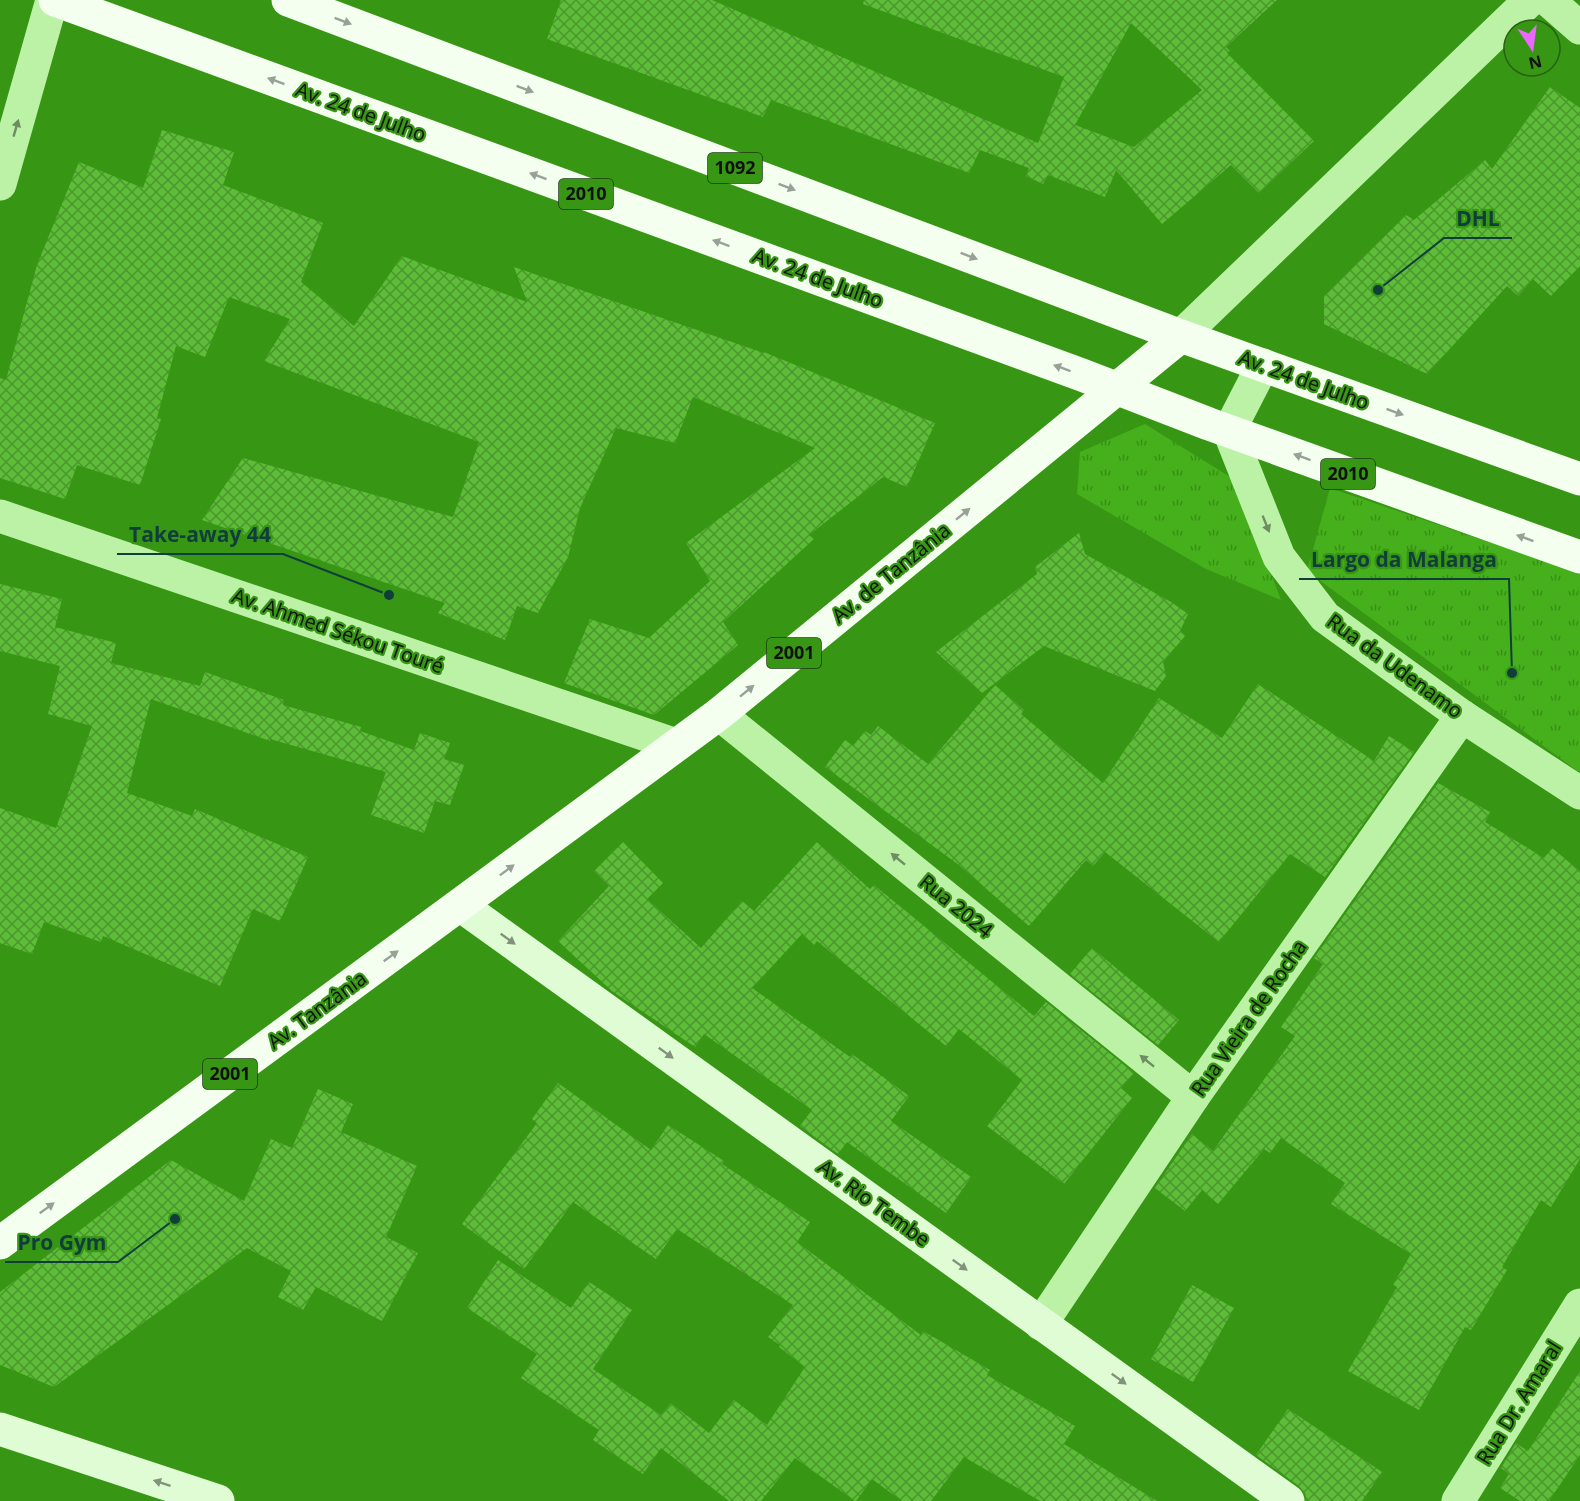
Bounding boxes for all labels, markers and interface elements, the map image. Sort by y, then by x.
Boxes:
one-way arrow [334,16,352,26]
north arrow [1502,18,1562,78]
text: N [1527,50,1544,75]
one-way arrow [267,75,285,85]
street label: Av. 24 de Julho [292,75,430,148]
one-way arrow [517,84,535,94]
one-way arrow [12,119,21,137]
road number: 1092 [708,153,762,183]
one-way arrow [529,171,547,181]
road number: 2010 [559,179,613,209]
one-way arrow [778,183,796,193]
callout: DHL [1444,199,1512,238]
text: DHL [1456,204,1500,232]
one-way arrow [712,238,730,248]
street label: Av. 24 de Julho [749,241,887,314]
one-way arrow [960,252,978,261]
street label: Av. 24 de Julho [1235,343,1373,416]
one-way arrow [1053,362,1071,372]
one-way arrow [1386,408,1404,418]
one-way arrow [1293,452,1311,462]
road number: 2010 [1321,459,1375,489]
one-way arrow [955,507,971,520]
callout: Take-away 44 [117,515,283,554]
one-way arrow [1262,515,1271,533]
street label: Av. de Tanzânia [826,516,956,629]
text: Take-away 44 [129,520,271,548]
one-way arrow [1516,532,1534,542]
callout: Largo da Malanga [1299,540,1509,579]
text: Largo da Malanga [1311,545,1497,573]
street label: Av. Ahmed Sékou Touré [229,582,448,679]
street label: Rua da Udenamo [1322,607,1469,724]
road number: 2001 [767,638,821,668]
one-way arrow [740,685,755,698]
one-way arrow [890,852,906,865]
one-way arrow [500,865,515,877]
street label: Rua 2024 [914,868,999,944]
one-way arrow [500,933,515,945]
street label: Rua Vieira de Rocha [1185,934,1313,1101]
one-way arrow [382,950,398,962]
street label: Av. Tanzânia [262,964,372,1055]
one-way arrow [657,1047,673,1059]
one-way arrow [1139,1054,1155,1067]
road number: 2001 [203,1059,257,1089]
street label: Av. Rio Tembe [813,1153,936,1252]
one-way arrow [39,1202,55,1214]
callout: Pro Gym [5,1223,118,1262]
text: Pro Gym [18,1228,106,1256]
one-way arrow [953,1259,968,1271]
street label: Rua Dr. Amaral [1470,1336,1567,1470]
one-way arrow [1111,1373,1126,1385]
one-way arrow [153,1477,171,1487]

